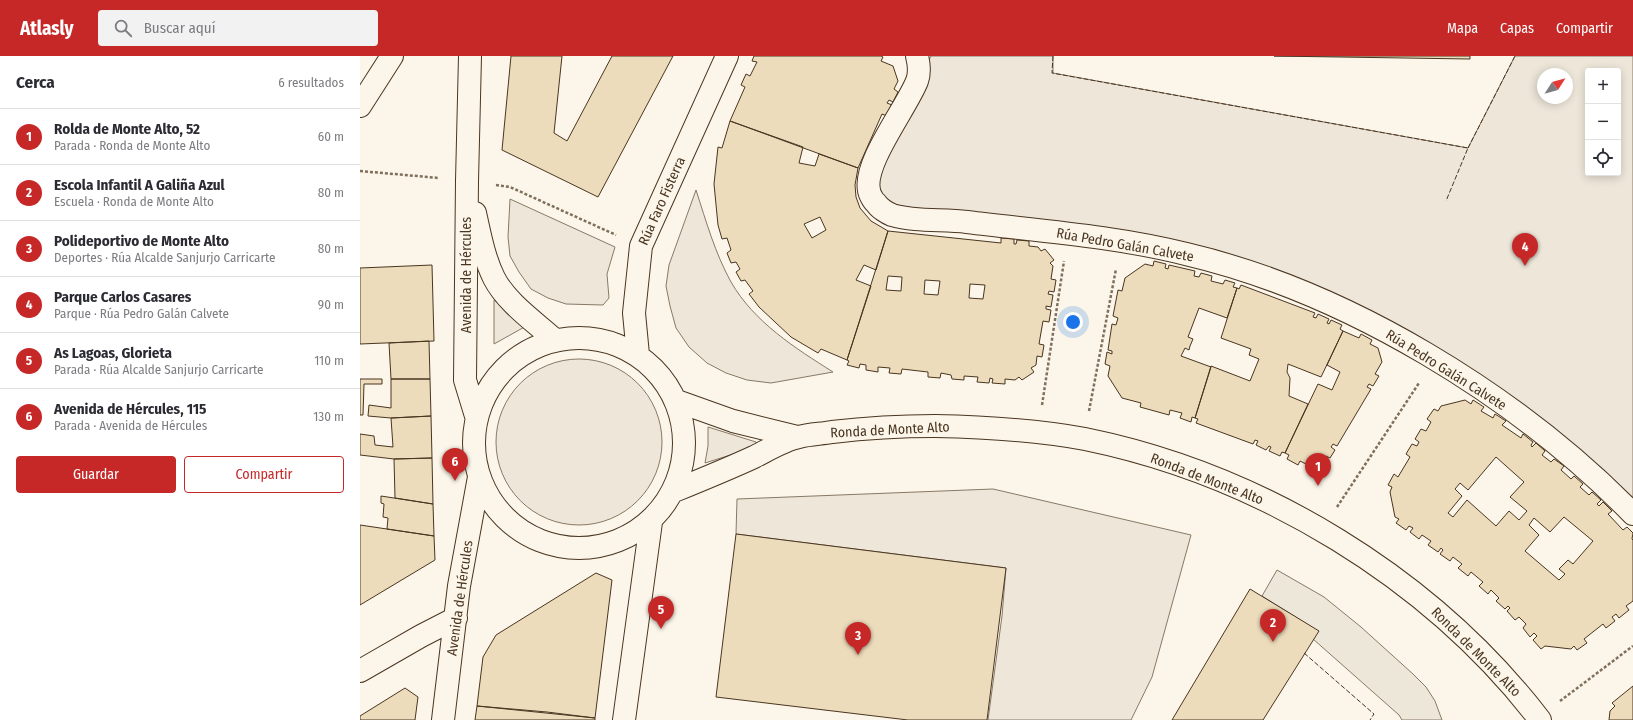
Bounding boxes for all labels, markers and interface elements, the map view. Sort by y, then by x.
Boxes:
search box [98,10,378,46]
text: Atlasly [20,17,74,40]
icon: search [112,17,134,39]
text: Buscar aquí [144,19,215,37]
text: Mapa [1447,20,1478,37]
text: Capas [1500,20,1534,37]
text: Compartir [1556,20,1613,37]
north arrow [1537,68,1573,104]
map controls [1585,68,1621,176]
button: + [1585,68,1621,104]
text: Cerca [16,72,55,93]
text: 6 resultados [278,75,344,90]
button: − [1585,104,1621,140]
text: Rolda de Monte Alto, 52 [54,120,200,138]
text: 1 [26,129,32,144]
text: 60 m [318,129,344,144]
text: Parada · Ronda de Monte Alto [54,138,210,153]
button: locate [1585,140,1621,176]
street label: Rúa Faro Fisterra [635,154,689,248]
text: Escola Infantil A Galiña Azul [54,176,225,194]
text: 2 [26,185,32,200]
text: 80 m [318,185,344,200]
text: Escuela · Ronda de Monte Alto [54,194,214,209]
street label: Avenida de Hércules [458,217,475,333]
street label: Rúa Pedro Galán Calvete [1055,225,1195,265]
text: Polideportivo de Monte Alto [54,232,229,250]
pin: 4 [1512,233,1538,266]
text: 3 [26,241,32,256]
text: 80 m [318,241,344,256]
text: Deportes · Rúa Alcalde Sanjurjo Carricarte [54,250,276,265]
text: Parque Carlos Casares [54,288,191,306]
text: 4 [26,297,32,312]
text: 90 m [318,297,344,312]
text: Parque · Rúa Pedro Galán Calvete [54,306,229,321]
your location [1063,312,1083,332]
street label: Rúa Pedro Galán Calvete [1383,326,1510,414]
text: As Lagoas, Glorieta [54,344,172,362]
text: 5 [26,353,32,368]
text: 110 m [314,353,344,368]
text: Parada · Rúa Alcalde Sanjurjo Carricarte [54,362,264,377]
text: Avenida de Hércules, 115 [54,400,206,418]
text: 6 [26,409,32,424]
text: 130 m [313,409,344,424]
text: Parada · Avenida de Hércules [54,418,207,433]
street label: Ronda de Monte Alto [830,418,950,442]
pin: 6 [442,448,468,481]
street label: Ronda de Monte Alto [1148,450,1266,508]
pin: 1 [1305,453,1331,486]
button: Guardar [16,456,176,493]
button: Compartir [184,456,344,493]
street label: Avenida de Hércules [443,539,477,657]
pin: 5 [648,596,674,629]
street label: Ronda de Monte Alto [1428,604,1524,700]
pin: 2 [1260,609,1286,642]
pin: 3 [845,622,871,655]

